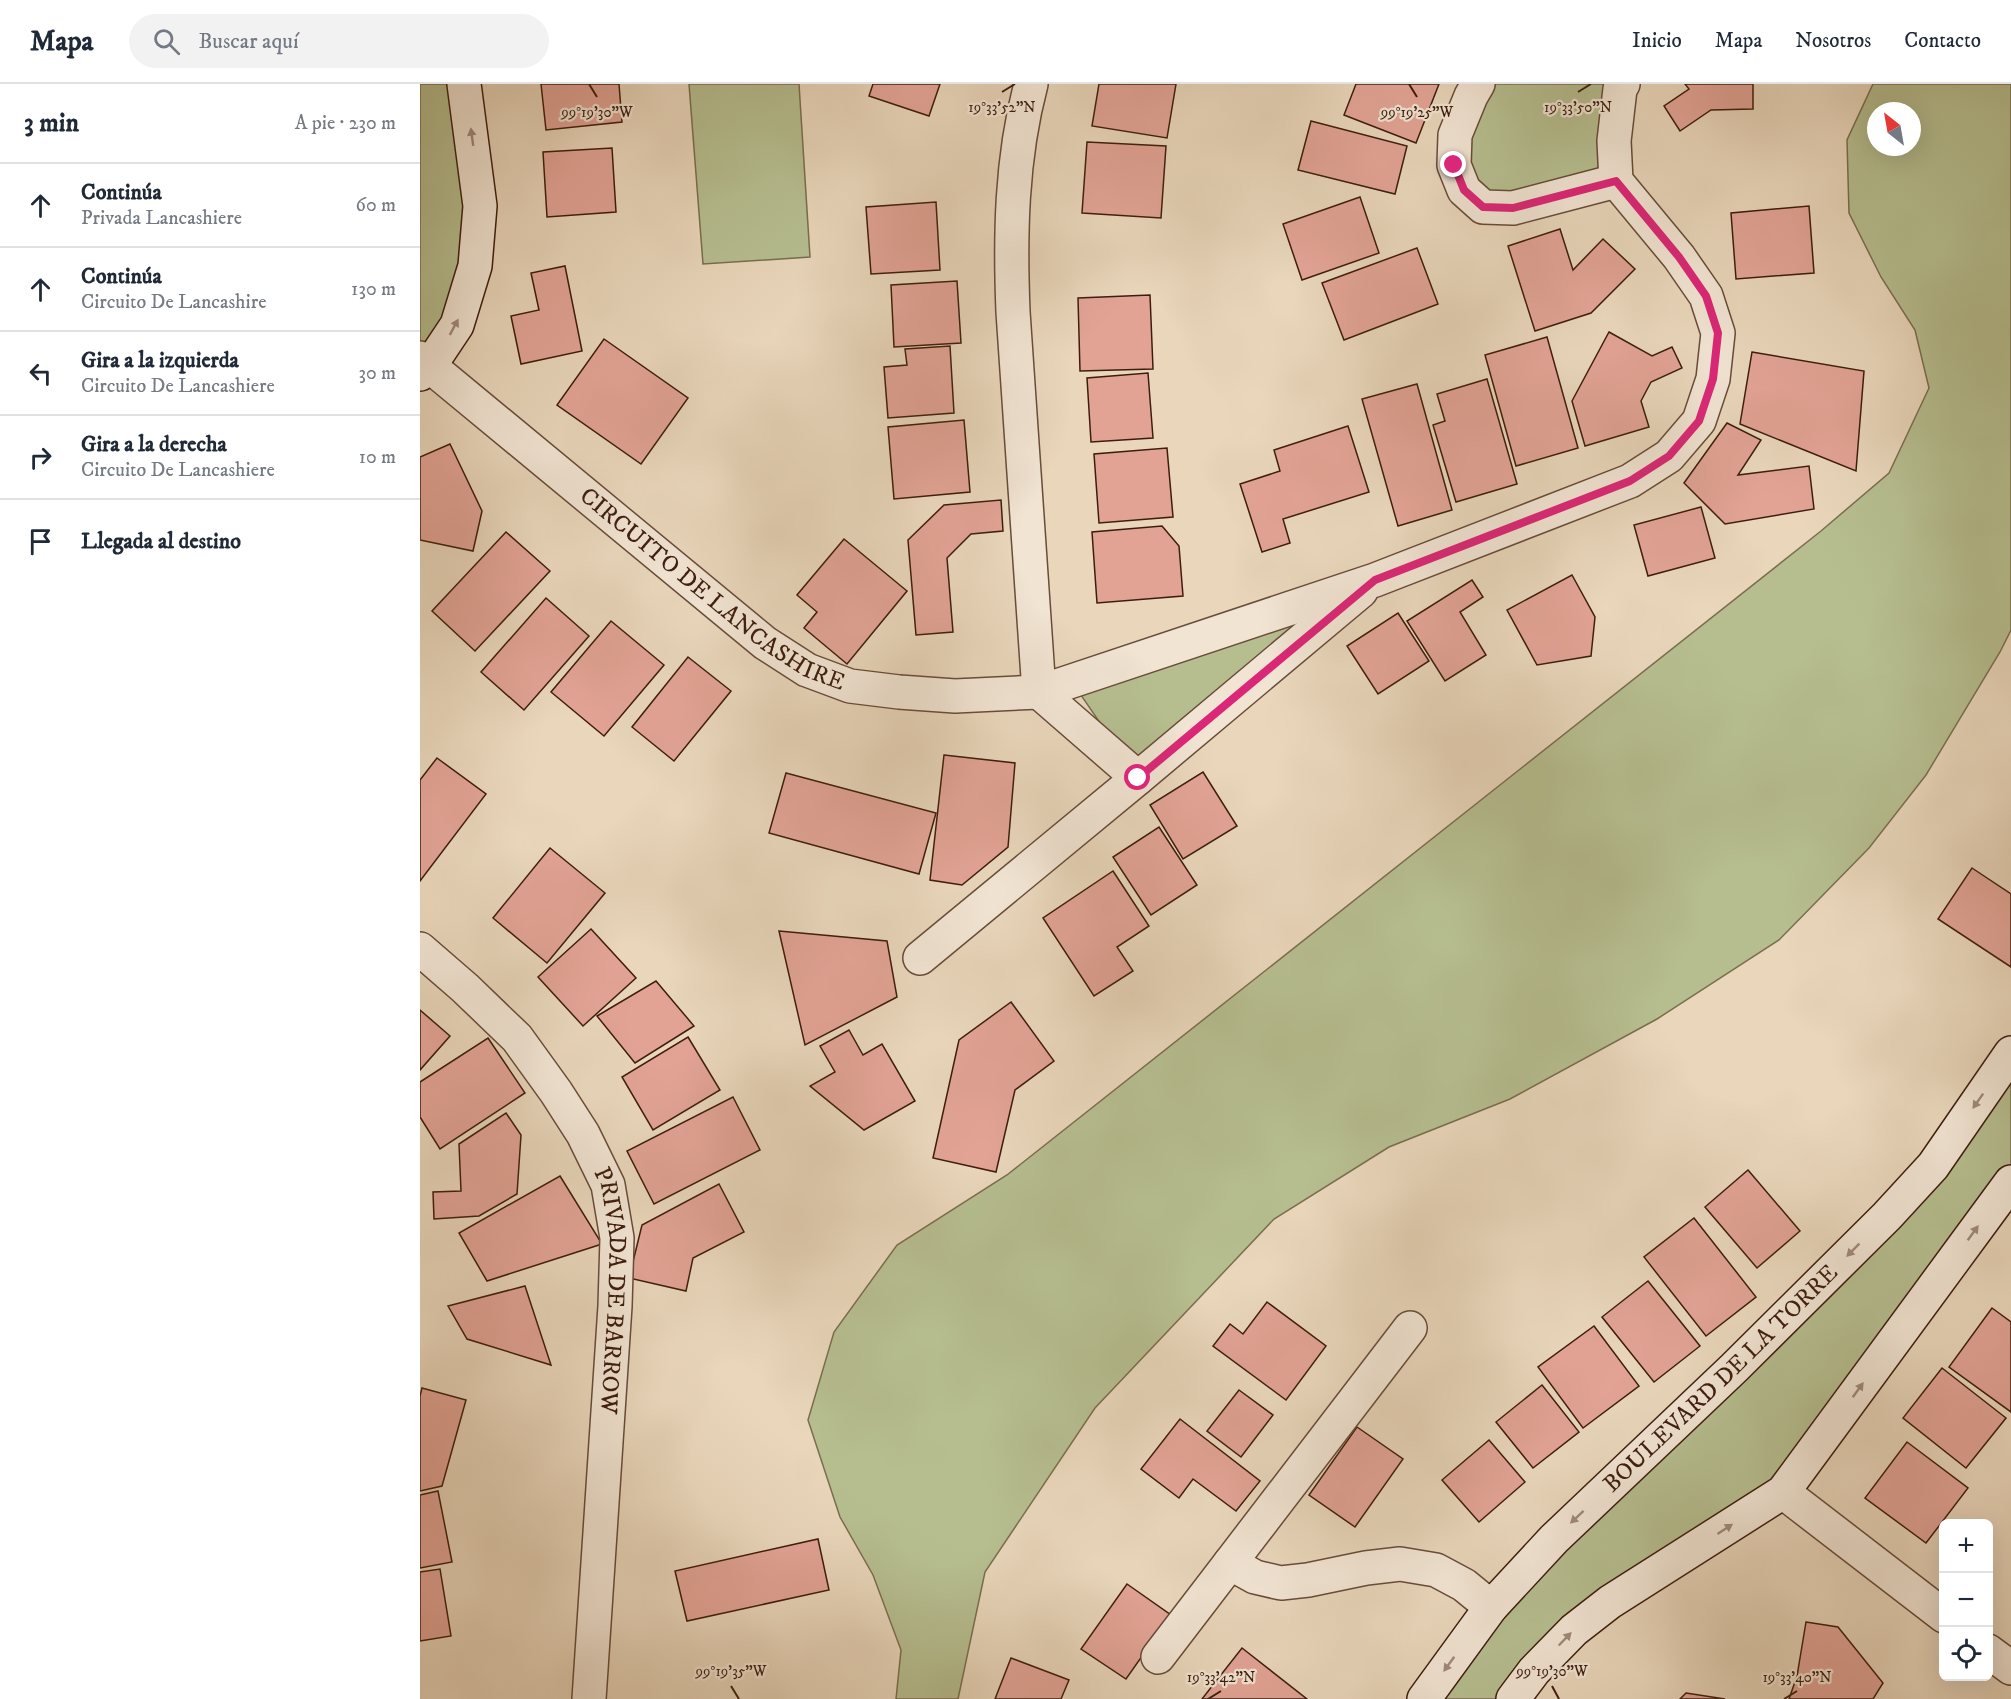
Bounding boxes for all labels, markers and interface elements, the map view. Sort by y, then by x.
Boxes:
search box [129,14,549,68]
text: Mapa [30,24,93,59]
icon: search [150,25,183,58]
text: Buscar aquí [198,28,299,55]
text: Inicio [1632,28,1682,54]
text: Mapa [1715,28,1762,54]
text: Nosotros [1795,28,1871,54]
text: Contacto [1904,28,1981,54]
text: 19°33'52"N [968,98,1036,117]
text: 19°33'50"N [1544,98,1612,117]
north arrow [1867,102,1921,156]
text: 99°19'30"W [560,103,633,122]
text: 99°19'25"W [1380,103,1454,122]
text: 3 min [24,107,79,140]
text: A pie · 230 m [295,111,396,136]
one-way arrow [467,127,476,146]
route end [1440,151,1466,177]
text: Continúa [81,179,162,206]
icon: ahead [24,189,57,222]
text: 60 m [356,193,396,218]
text: Privada Lancashiere [81,206,242,231]
text: Continúa [81,263,162,290]
icon: ahead [24,273,57,306]
text: 130 m [351,277,396,302]
text: Circuito De Lancashire [81,290,266,315]
one-way arrow [449,318,459,335]
text: Gira a la izquierda [81,347,239,374]
icon: left [24,357,57,390]
text: 30 m [358,361,396,386]
text: Circuito De Lancashiere [81,374,275,399]
text: Gira a la derecha [81,431,227,458]
icon: right [24,441,57,474]
text: 10 m [359,445,396,470]
text: Circuito De Lancashiere [81,458,275,483]
street label: CIRCUITO DE LANCASHIRE [573,481,849,698]
icon: arrive [24,525,57,558]
text: Llegada al destino [81,528,241,555]
route start [1124,764,1150,790]
one-way arrow [1972,1093,1984,1109]
street label: PRIVADA DE BARROW [587,1162,632,1416]
one-way arrow [1967,1225,1979,1240]
one-way arrow [1846,1243,1860,1257]
street label: BOULEVARD DE LA TORRE [1597,1258,1844,1499]
one-way arrow [1852,1382,1864,1398]
one-way arrow [1570,1510,1584,1524]
map controls [1939,1519,1993,1681]
button: + [1939,1519,1993,1573]
one-way arrow [1717,1523,1733,1534]
button: − [1939,1573,1993,1627]
button: locate [1939,1627,1993,1681]
one-way arrow [1557,1633,1571,1647]
one-way arrow [1443,1656,1455,1672]
text: 99°19'35"W [695,1662,767,1681]
text: 99°19'30"W [1515,1662,1588,1681]
text: 19°33'42"N [1187,1668,1255,1687]
text: 19°33'40"N [1762,1668,1832,1687]

